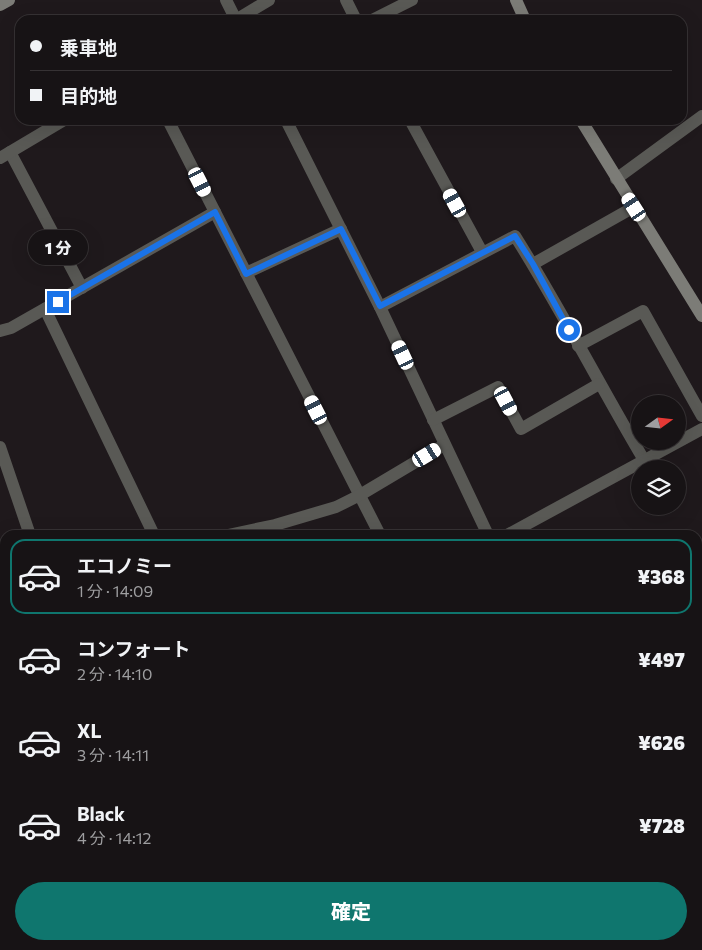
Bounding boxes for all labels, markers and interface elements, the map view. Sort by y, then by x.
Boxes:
text: 乗車地 [60,36,117,59]
text: 目的地 [60,84,117,107]
car [186,165,213,199]
car [441,186,468,220]
car [619,190,648,224]
callout: 1 分 [28,230,88,264]
text: 1 分 [45,238,71,257]
route end [47,291,69,313]
route start [558,319,580,341]
car [389,338,416,372]
car [492,384,519,418]
car [302,393,329,427]
north arrow [631,395,686,450]
map controls [631,395,686,515]
car [410,441,443,469]
button: layers [631,460,686,515]
icon: car [17,554,62,599]
text: エコノミー [77,554,172,577]
text: ¥368 [638,565,685,588]
text: 1 分 · 14:09 [77,581,153,600]
icon: car [17,637,62,682]
text: コンフォート [77,637,190,660]
text: ¥497 [638,648,685,671]
text: 2 分 · 14:10 [77,664,152,683]
text: XL [77,719,102,742]
icon: car [17,720,62,765]
text: ¥626 [638,731,685,754]
text: 3 分 · 14:11 [77,745,149,764]
text: Black [77,802,125,825]
icon: car [17,803,62,848]
text: ¥728 [639,814,685,837]
text: 4 分 · 14:12 [77,828,152,847]
button: 確定 [15,882,687,940]

